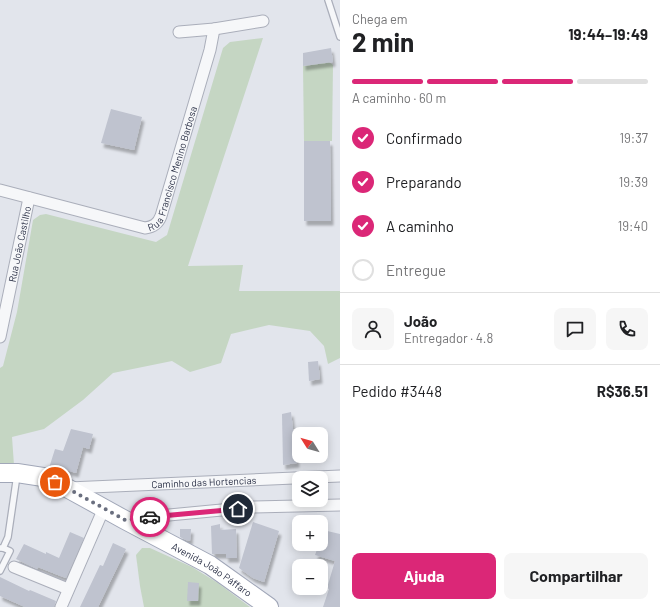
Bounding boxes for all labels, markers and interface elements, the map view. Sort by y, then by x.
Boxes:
text: Chega em [352,11,408,27]
text: 19:44–19:49 [568,25,648,43]
text: 2 min [352,26,414,57]
text: A caminho · 60 m [352,90,446,106]
street label: Rua Francisco Menino Barbosa [146,105,199,233]
icon: check [352,127,374,149]
text: Confirmado [386,129,462,147]
text: 19:37 [619,130,648,146]
icon: check [352,171,374,193]
text: Preparando [386,173,462,191]
text: 19:39 [619,174,648,190]
street label: Rua João Castilho [6,205,33,283]
icon: check [352,215,374,237]
text: A caminho [386,217,454,235]
text: 19:40 [618,218,648,234]
text: Entregue [386,261,446,279]
button: person [352,308,394,350]
button: chat [554,308,596,350]
button: phone [606,308,648,350]
text: João [404,312,437,330]
text: Entregador · 4.8 [404,330,493,346]
text: Pedido #3448 [352,382,442,400]
text: R$36.51 [597,382,648,400]
north arrow [292,427,328,463]
map controls [292,427,328,595]
pin [38,465,72,499]
icon: bag [44,471,66,493]
button: layers [292,471,328,507]
street label: Caminho das Hortencias [151,474,257,490]
pin [221,492,255,526]
courier [130,497,170,537]
icon: home [227,498,249,520]
icon: car [139,506,161,528]
button: + [292,515,328,551]
street label: Avenida João Páffaro [170,540,254,599]
button: Ajuda [352,553,496,599]
button: Compartilhar [504,553,648,599]
button: − [292,559,328,595]

